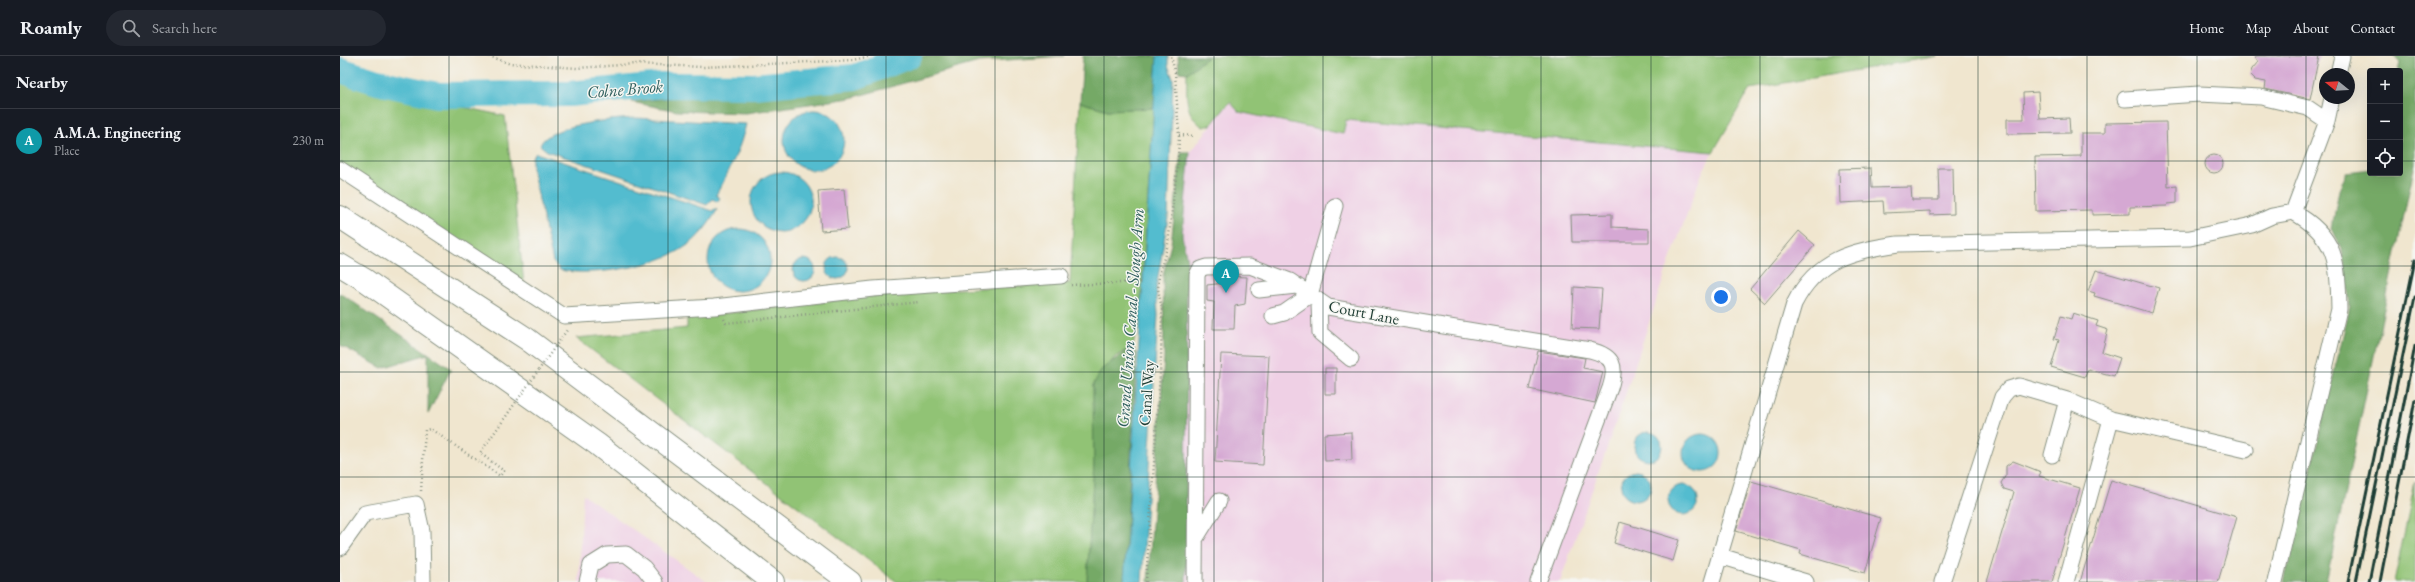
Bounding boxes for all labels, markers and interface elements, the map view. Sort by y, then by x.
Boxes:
search box [106,10,386,46]
text: Roamly [20,15,82,40]
icon: search [120,17,142,39]
text: Search here [152,18,217,37]
text: Home [2189,19,2224,37]
text: Map [2246,19,2271,37]
text: About [2293,19,2329,37]
text: Contact [2351,19,2395,37]
north arrow [2319,68,2355,104]
map controls [2367,68,2403,176]
button: + [2367,68,2403,104]
text: Nearby [16,71,68,93]
water label: Colne Brook [586,75,664,103]
button: − [2367,104,2403,140]
text: A.M.A. Engineering [54,123,181,142]
text: A [24,132,34,149]
text: 230 m [293,132,324,149]
button: locate [2367,140,2403,176]
text: Place [54,142,80,159]
water label: Grand Union Canal - Slough Arm [1111,208,1149,428]
pin: A [1213,260,1239,293]
your location [1711,287,1731,307]
street label: Court Lane [1327,295,1401,330]
street label: Canal Way [1134,358,1159,427]

